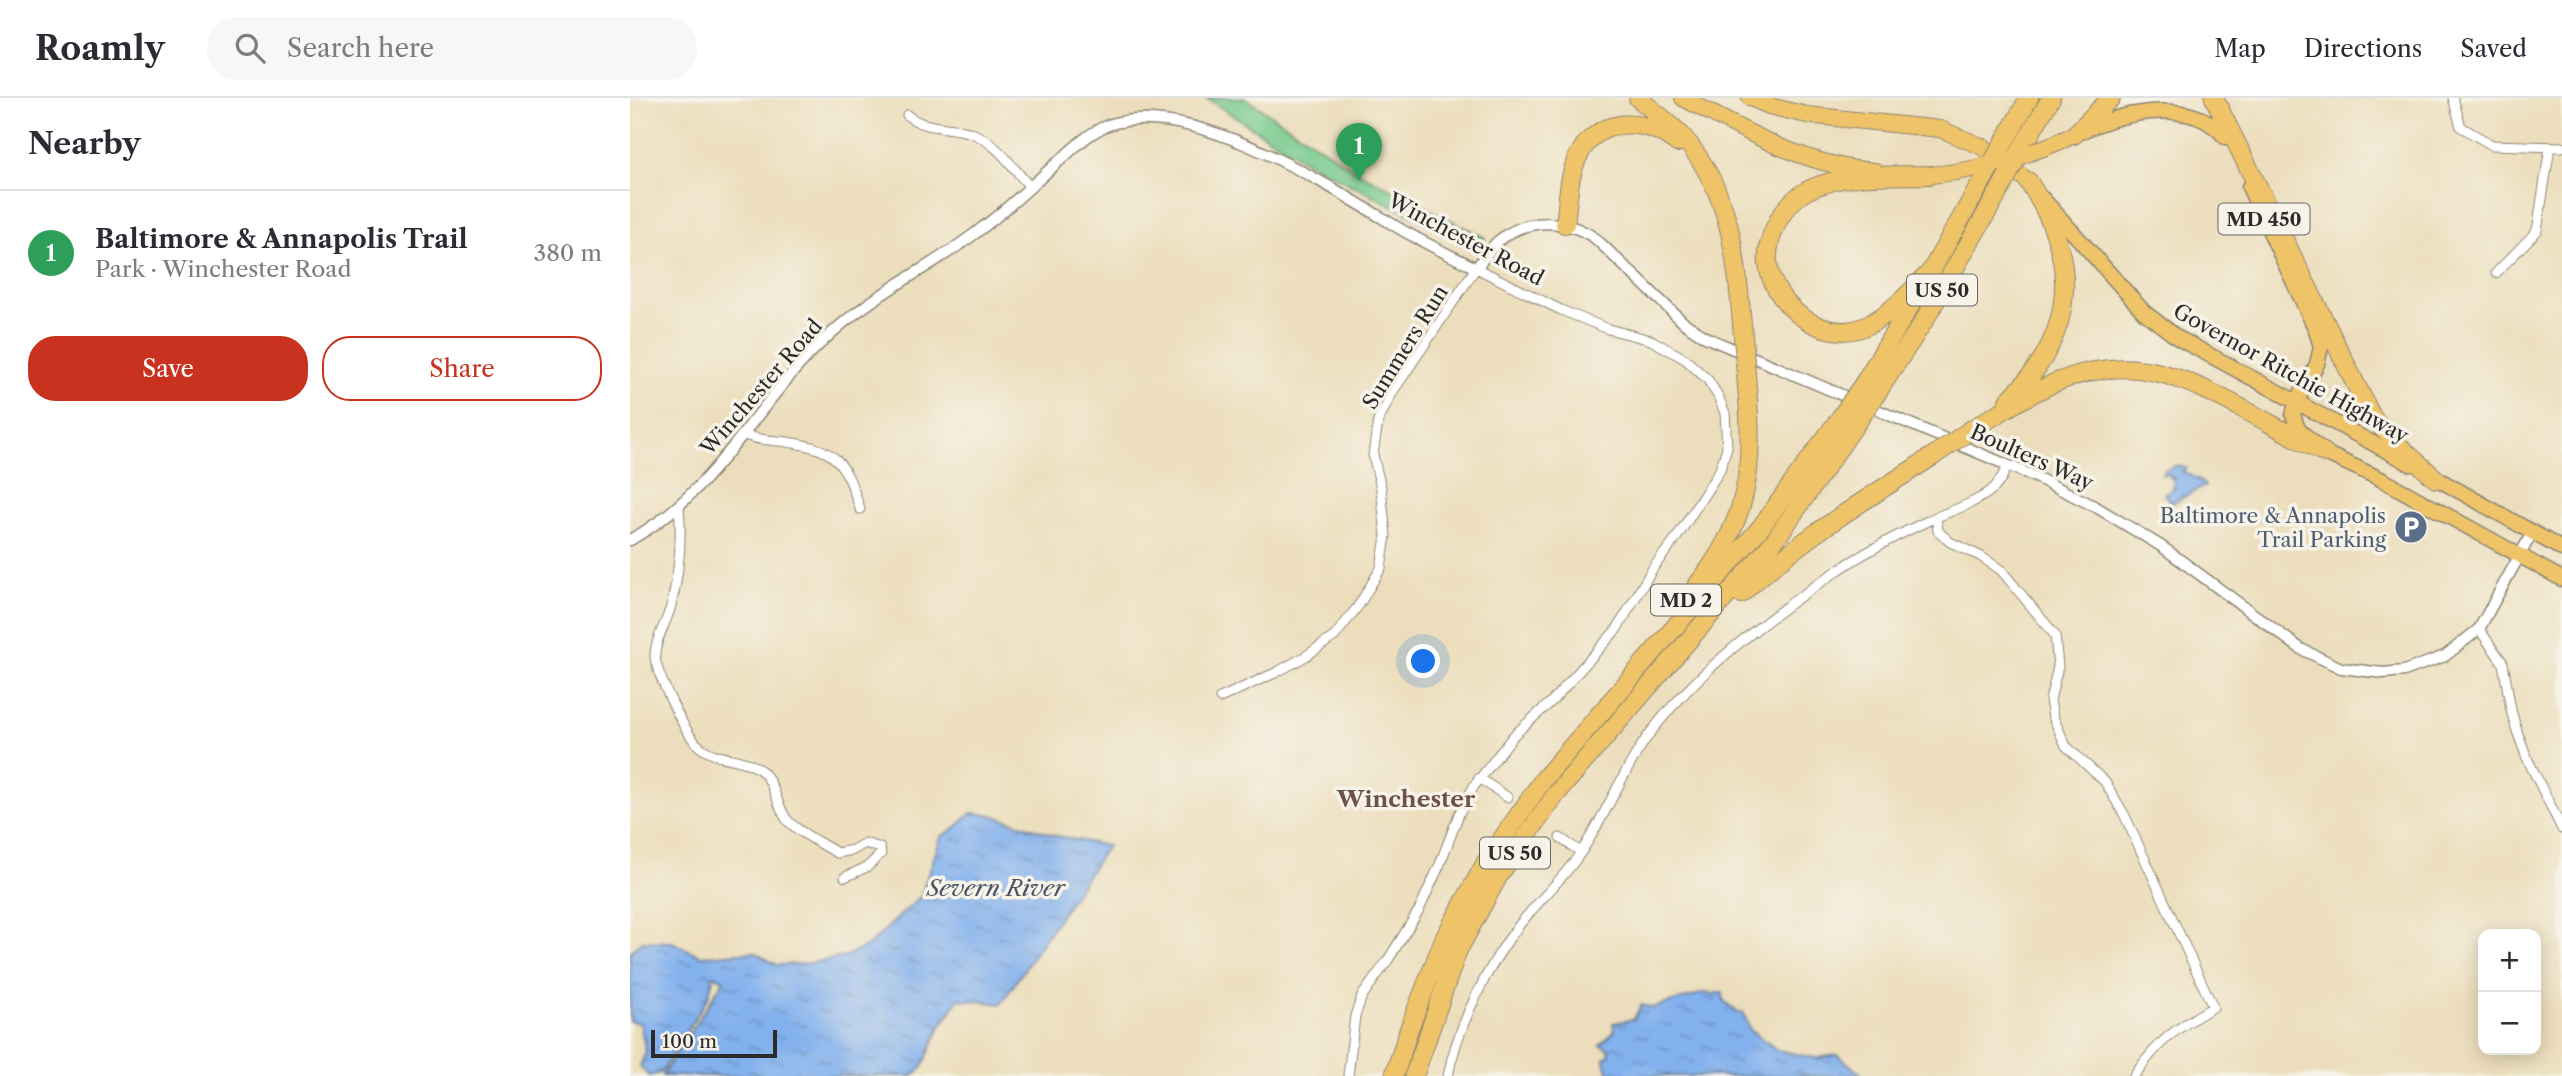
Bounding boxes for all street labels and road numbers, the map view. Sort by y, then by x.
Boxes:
street label: Winchester Road [1383,187,1548,291]
road number: MD 450 [2218,203,2310,234]
road number: US 50 [1907,274,1977,306]
street label: Summers Run [1357,280,1453,414]
street label: Governor Ritchie Highway [2169,298,2413,448]
street label: Winchester Road [694,314,827,461]
street label: Boulters Way [1967,419,2098,495]
road number: MD 2 [1651,584,1721,615]
road number: US 50 [1480,838,1550,868]

